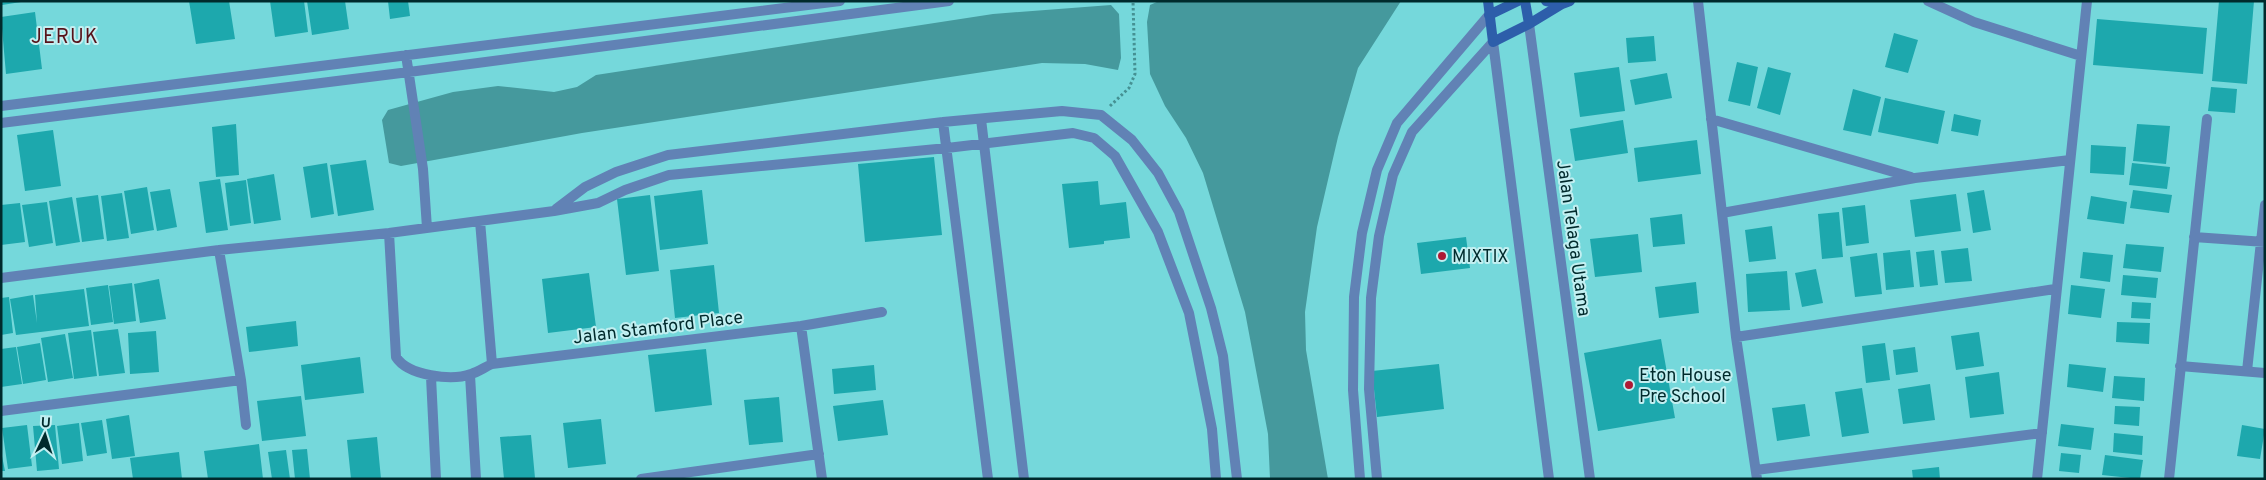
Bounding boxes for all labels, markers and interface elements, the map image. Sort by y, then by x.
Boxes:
district label: JERUK [31,25,99,51]
street label: Jalan Telaga Utama [1550,158,1595,318]
place label: MIXTIX [1452,246,1509,269]
marker: MIXTIX [1436,250,1448,262]
street label: Jalan Stamford Place [572,307,745,350]
place label: Eton House Pre School [1639,365,1731,409]
marker: Eton House Pre School [1623,379,1635,391]
north arrow [20,410,70,460]
text: U [40,415,51,432]

